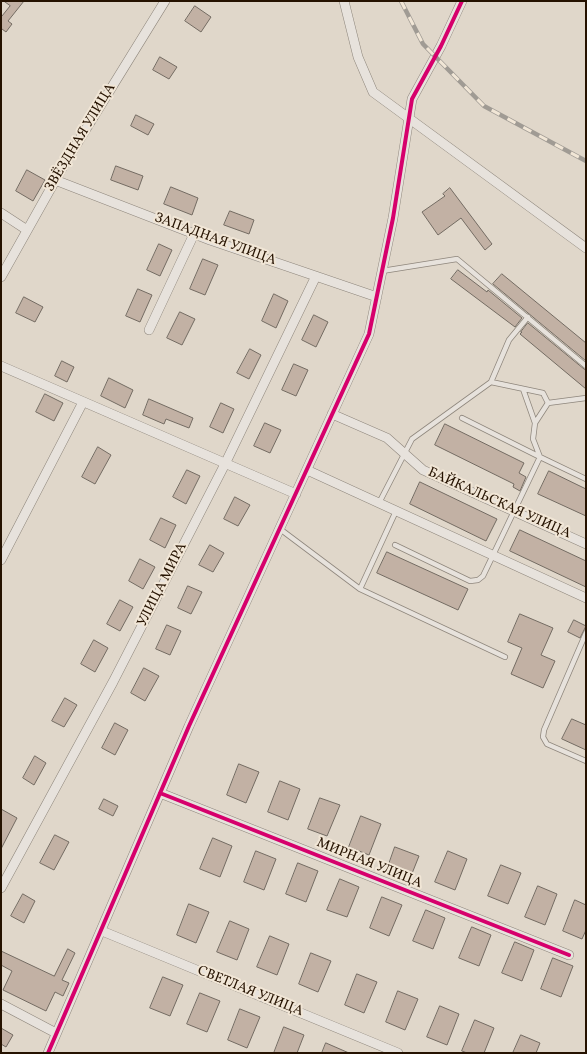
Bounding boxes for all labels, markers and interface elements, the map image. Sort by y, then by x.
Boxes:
street label: ЗВЁЗДНАЯ УЛИЦА [42,81,120,195]
street label: ЗАПАДНАЯ УЛИЦА [152,210,278,270]
street label: БАЙКАЛЬСКАЯ УЛИЦА [425,465,573,543]
street label: УЛИЦА МИРА [135,540,191,630]
street label: МИРНАЯ УЛИЦА [314,835,424,893]
street label: СВЕТЛАЯ УЛИЦА [195,963,305,1021]

